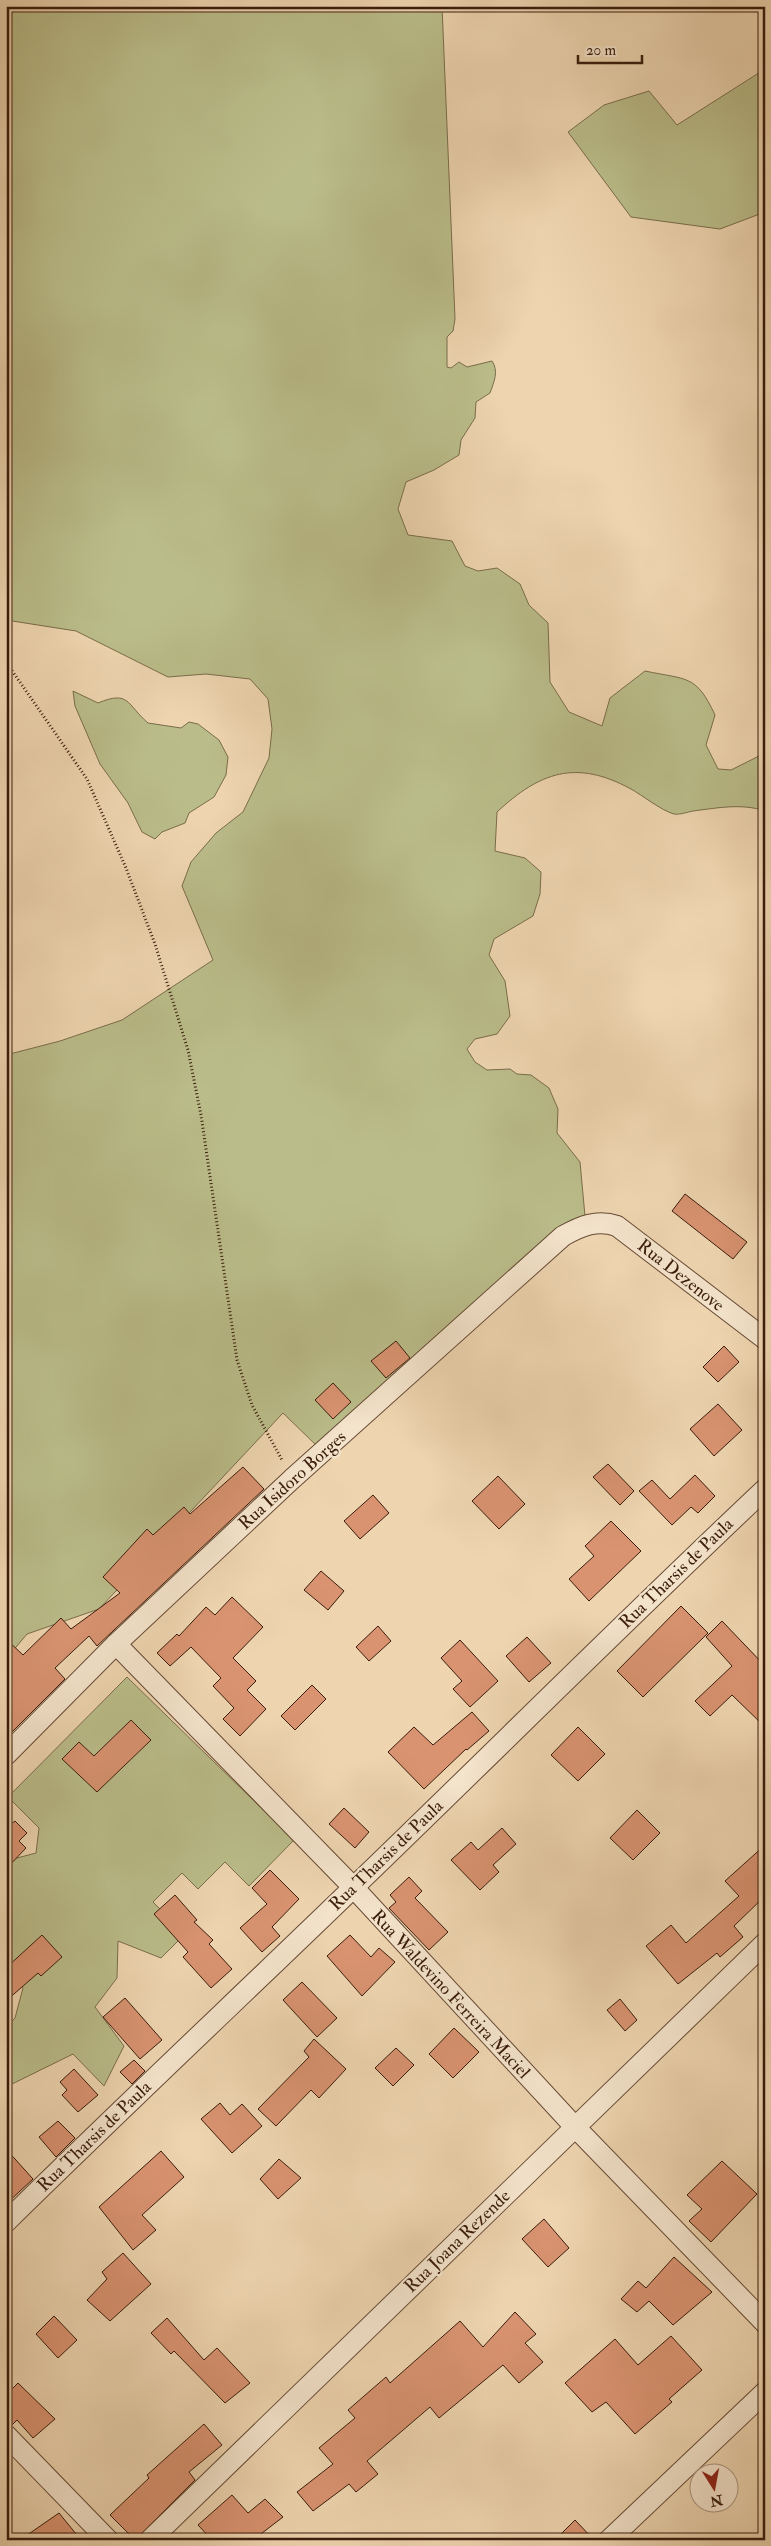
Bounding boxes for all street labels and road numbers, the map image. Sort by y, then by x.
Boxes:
street label: Rua Dezenove [632,1234,729,1317]
street label: Rua Isidoro Borges [234,1426,351,1535]
street label: Rua Tharsis de Paula [614,1513,739,1634]
street label: Rua Tharsis de Paula [324,1795,449,1916]
street label: Rua Waldevino Ferreira Maciel [366,1905,535,2084]
street label: Rua Tharsis de Paula [32,2076,157,2197]
street label: Rua Joana Rezende [399,2185,516,2298]

